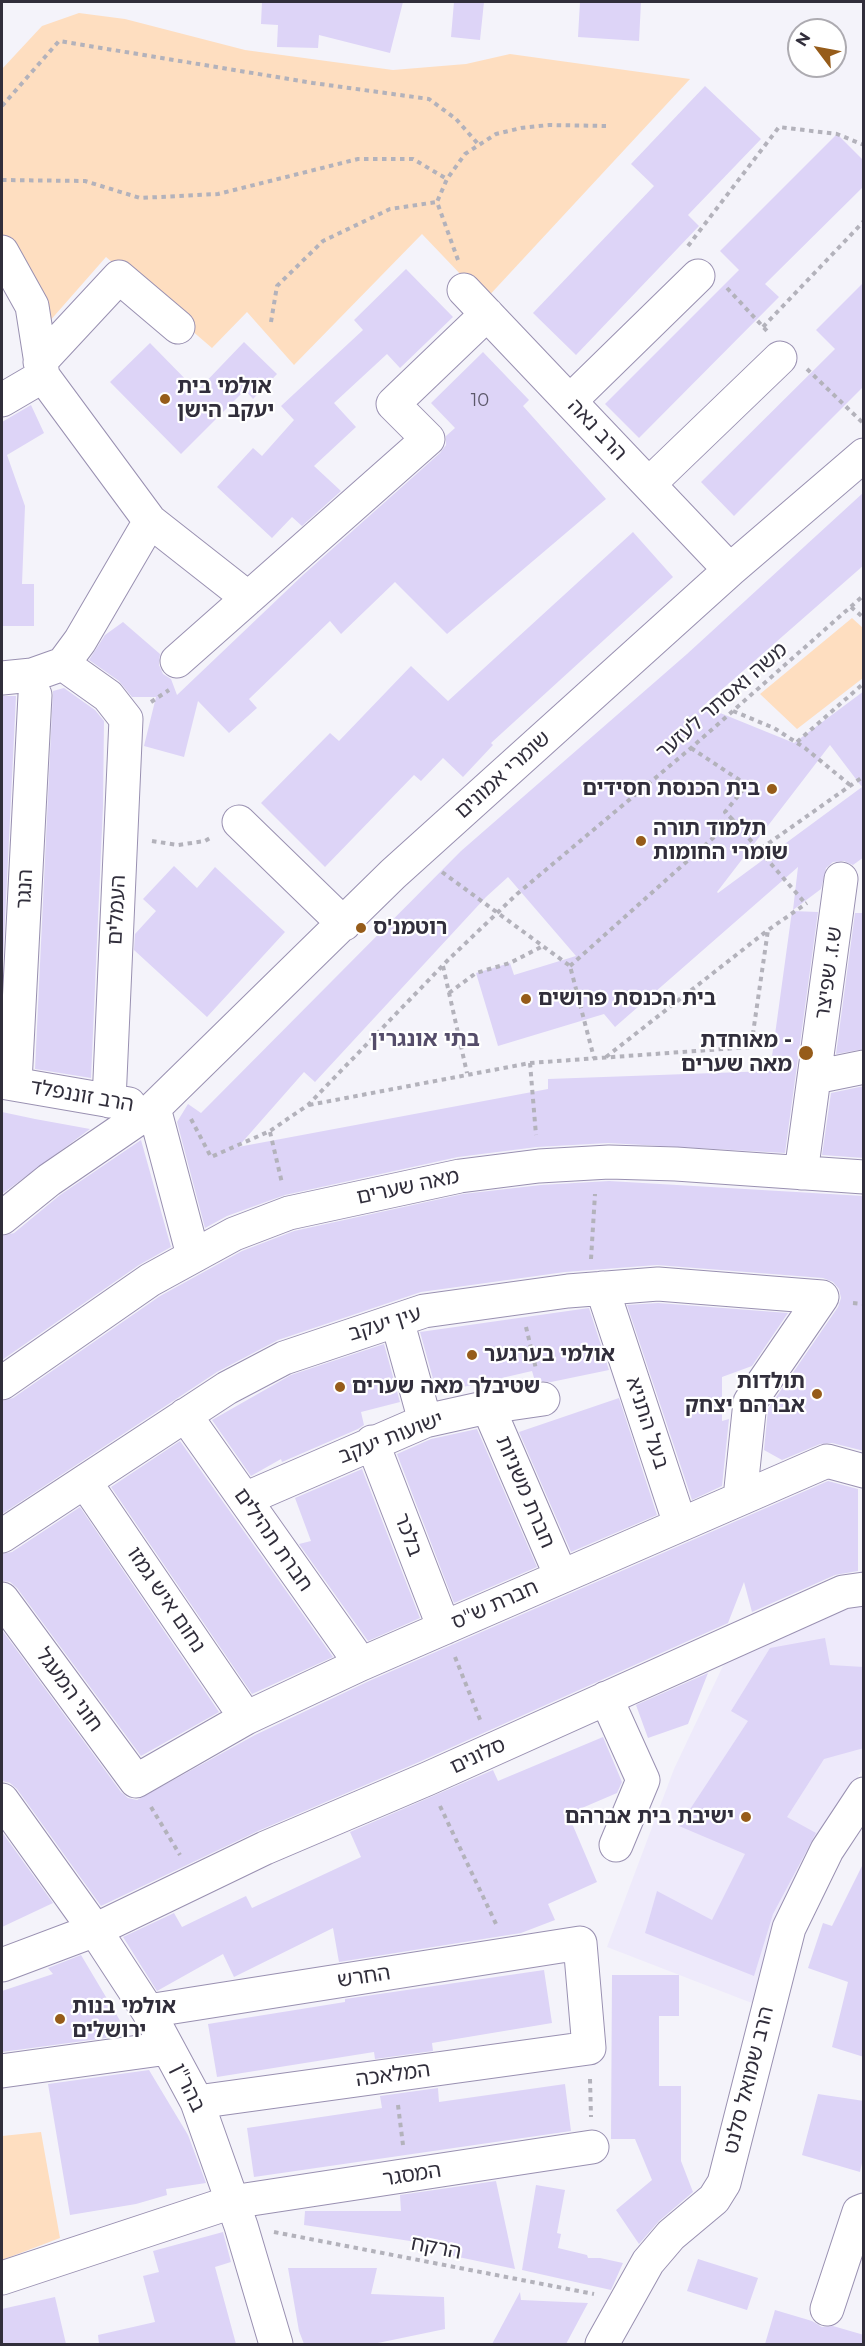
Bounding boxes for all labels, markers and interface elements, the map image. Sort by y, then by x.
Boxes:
north arrow [787,18,847,78]
text: N [792,29,814,50]
place label: אולמי בית יעקב הישן [177,374,274,424]
house number: 10 [471,390,489,412]
marker: אולמי בית יעקב הישן [158,392,172,406]
street label: הרב נאה [562,394,632,466]
street label: משה ואסתר לעזער [651,637,793,765]
street label: שומרי אמונים [450,726,556,824]
place label: בית הכנסת חסידים [582,776,760,802]
marker: בית הכנסת חסידים [765,782,779,796]
place label: תלמוד תורה שומרי החומות [653,816,788,866]
marker: תלמוד תורה שומרי החומות [634,834,648,848]
street label: הנגר [11,868,39,910]
street label: העמלים [103,874,131,946]
place label: רוטמנ'ס [373,915,447,941]
marker: רוטמנ'ס [354,921,368,935]
street label: ש.ז. שפיצר [810,925,848,1021]
place label: בית הכנסת פרושים [538,986,716,1012]
marker: בית הכנסת פרושים [519,992,533,1006]
district label: בתי אונגרין [370,1027,480,1053]
place label: מאוחדת - מאה שערים [681,1028,792,1078]
marker: מאוחדת - מאה שערים [797,1044,815,1062]
street label: הרב זוננפלד [28,1074,136,1118]
street label: מאה שערים [354,1164,462,1210]
street label: עין יעקב [346,1301,424,1347]
place label: אולמי בערגער [484,1342,615,1368]
marker: אולמי בערגער [465,1348,479,1362]
place label: תולדות אברהם יצחק [685,1369,805,1419]
place label: שטיבלך מאה שערים [352,1374,540,1400]
street label: בעל התניא [620,1374,674,1472]
marker: שטיבלך מאה שערים [333,1380,347,1394]
marker: תולדות אברהם יצחק [810,1387,824,1401]
street label: ישועות יעקב [335,1406,447,1470]
street label: חברת משניות [490,1432,560,1552]
street label: חברת תהילים [228,1483,318,1597]
street label: בלכר [388,1510,428,1560]
street label: נחום איש גמזו [121,1542,211,1658]
street label: חברת ש"ס [448,1575,542,1635]
street label: חוני המעגל [30,1643,108,1737]
street label: סלונים [446,1732,510,1780]
place label: ישיבת בית אברהם [565,1804,734,1830]
marker: ישיבת בית אברהם [739,1810,753,1824]
street label: החרש [336,1960,392,1994]
place label: אולמי בנות ירושלים [72,1994,176,2044]
street label: הרב שמואל סלנט [718,2004,780,2156]
marker: אולמי בנות ירושלים [53,2012,67,2026]
street label: המלאכה [354,2057,432,2093]
street label: בהר"ן [166,2060,210,2116]
street label: המסגר [381,2158,443,2192]
street label: הרקח [408,2231,464,2265]

